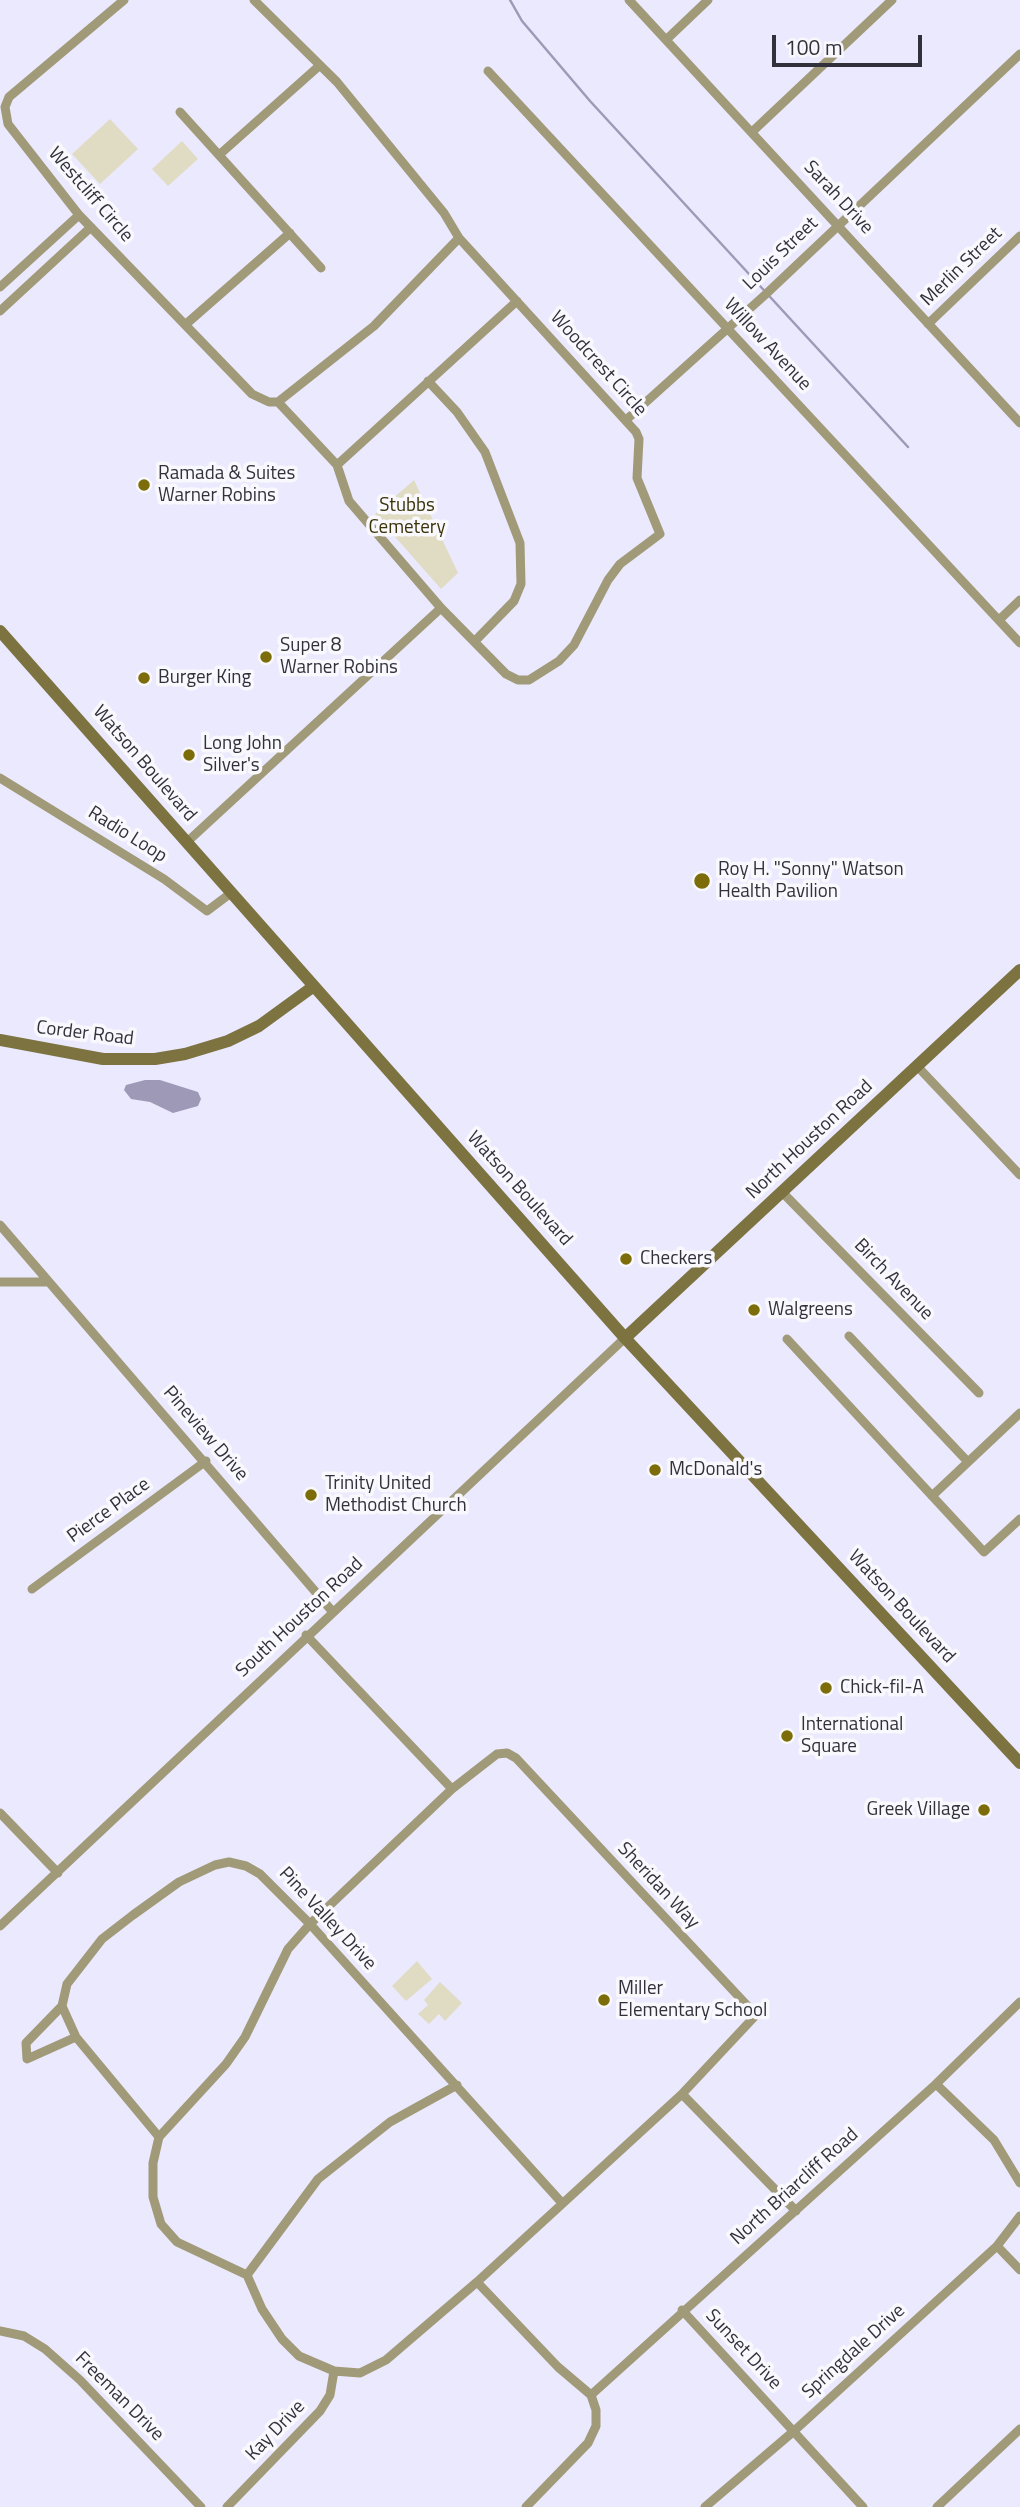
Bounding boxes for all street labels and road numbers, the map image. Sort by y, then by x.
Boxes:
street label: Westcliff Circle [43,143,137,247]
street label: Sarah Drive [798,157,878,239]
street label: Louis Street [739,213,823,295]
street label: Merlin Street [917,223,1007,311]
street label: Willow Avenue [718,294,816,396]
street label: Woodcrest Circle [545,307,651,421]
street label: Watson Boulevard [87,701,201,827]
street label: Radio Loop [83,802,171,868]
street label: Corder Road [35,1017,135,1051]
street label: North Houston Road [742,1076,878,1204]
street label: Watson Boulevard [462,1127,576,1251]
street label: Birch Avenue [849,1235,937,1325]
street label: Pineview Drive [158,1382,252,1486]
street label: Pierce Place [63,1473,155,1549]
street label: Watson Boulevard [843,1546,959,1668]
street label: South Houston Road [232,1553,368,1683]
street label: Sheridan Way [612,1838,704,1934]
street label: Pine Valley Drive [273,1863,381,1975]
street label: North Briarcliff Road [727,2124,863,2250]
street label: Springdale Drive [798,2300,910,2404]
street label: Sunset Drive [700,2305,786,2395]
street label: Freeman Drive [70,2348,168,2446]
street label: Kay Drive [242,2396,310,2466]

